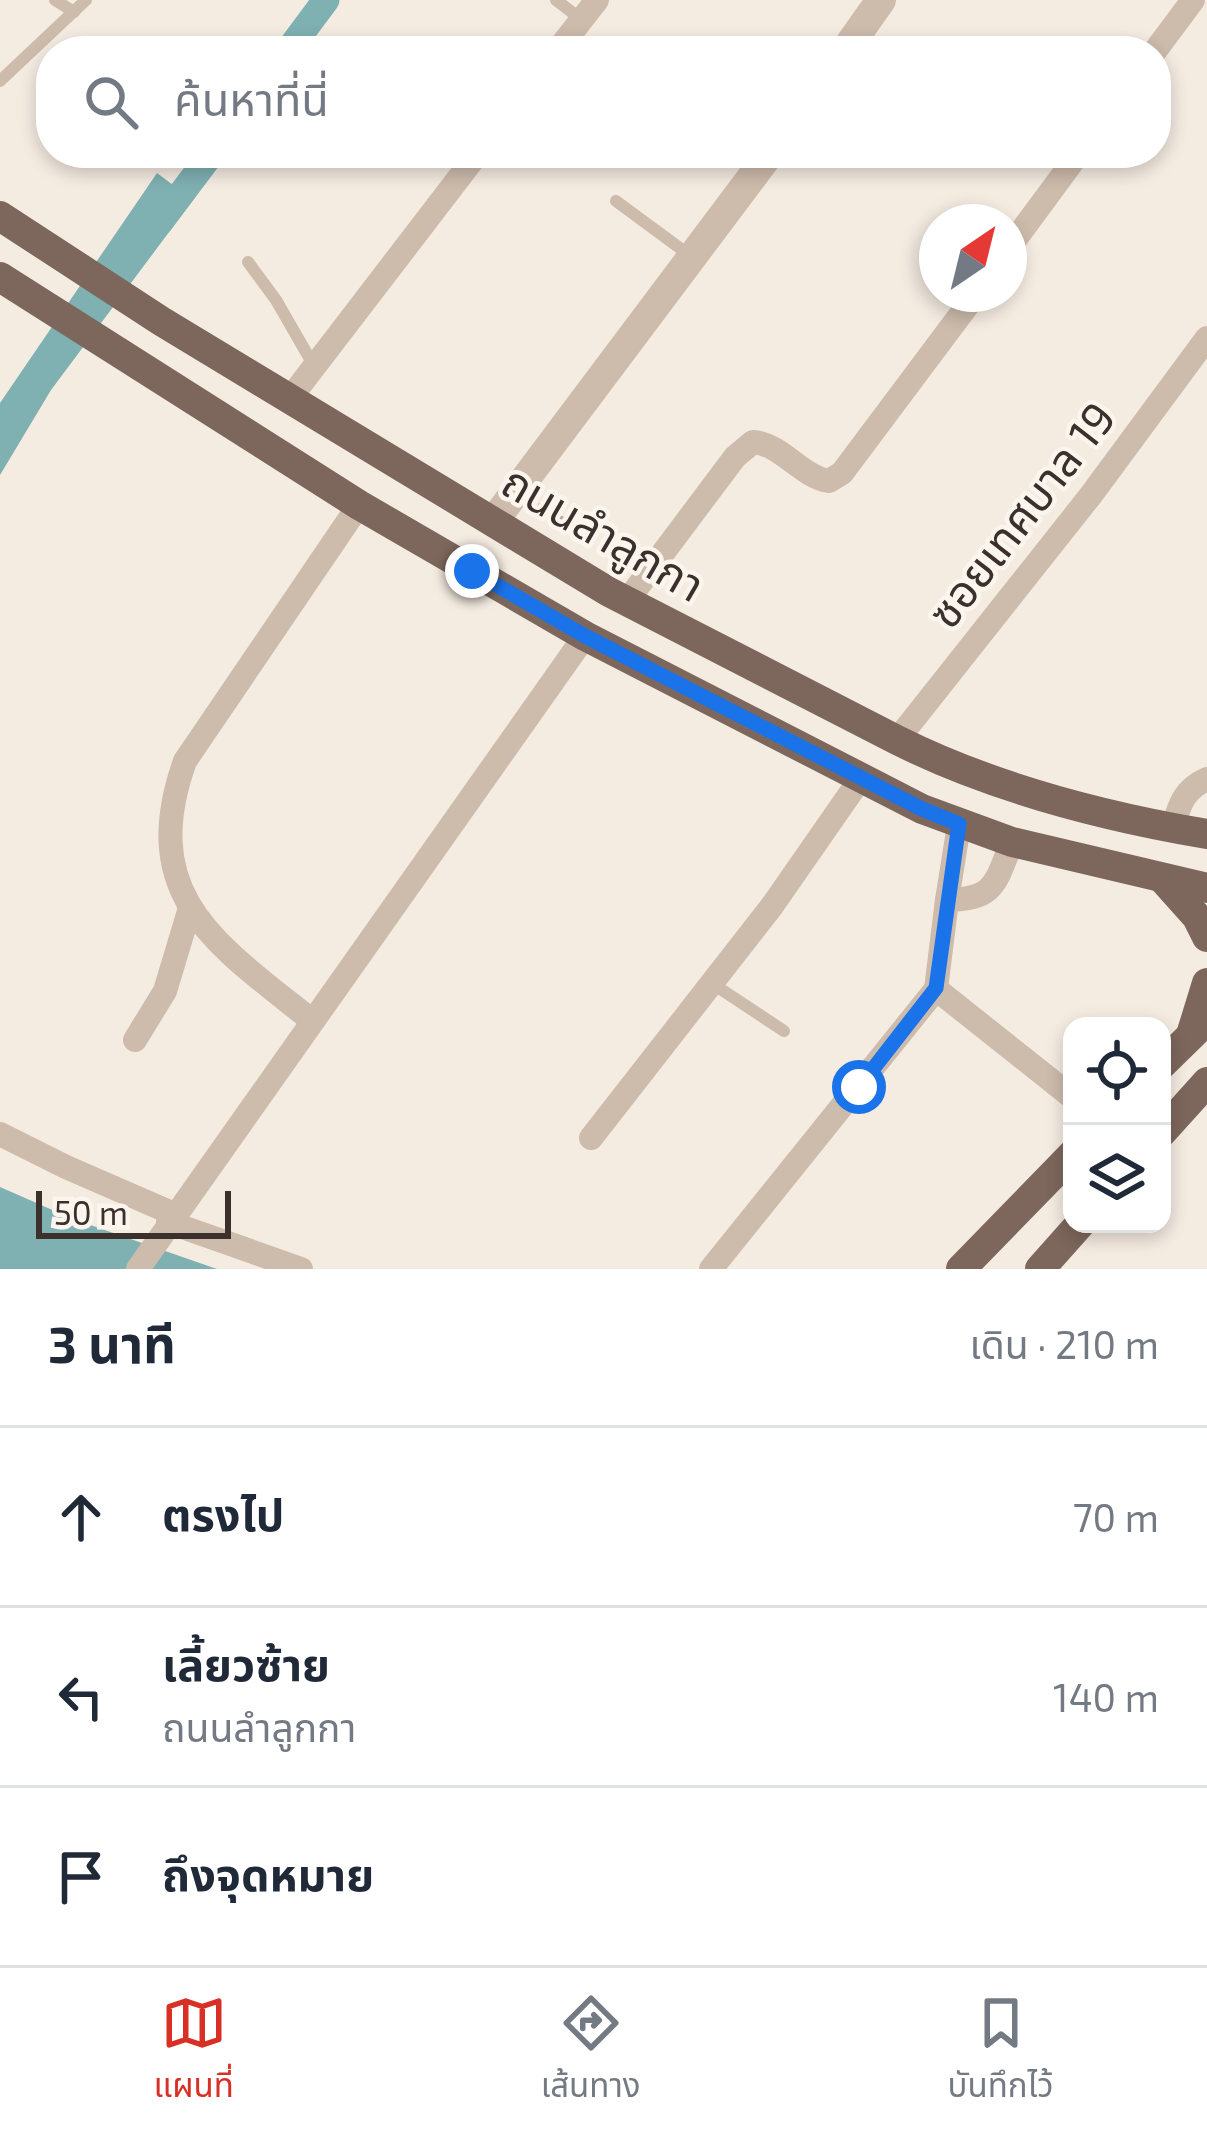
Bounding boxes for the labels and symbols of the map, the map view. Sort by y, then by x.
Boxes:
north arrow [919,204,1027,312]
street label: ซอยเทศบาล 19 [915,390,1125,638]
street label: ถนนลำลูกกา [492,453,715,614]
route end [445,544,499,598]
route start [832,1060,886,1114]
scale bar [36,1185,231,1238]

